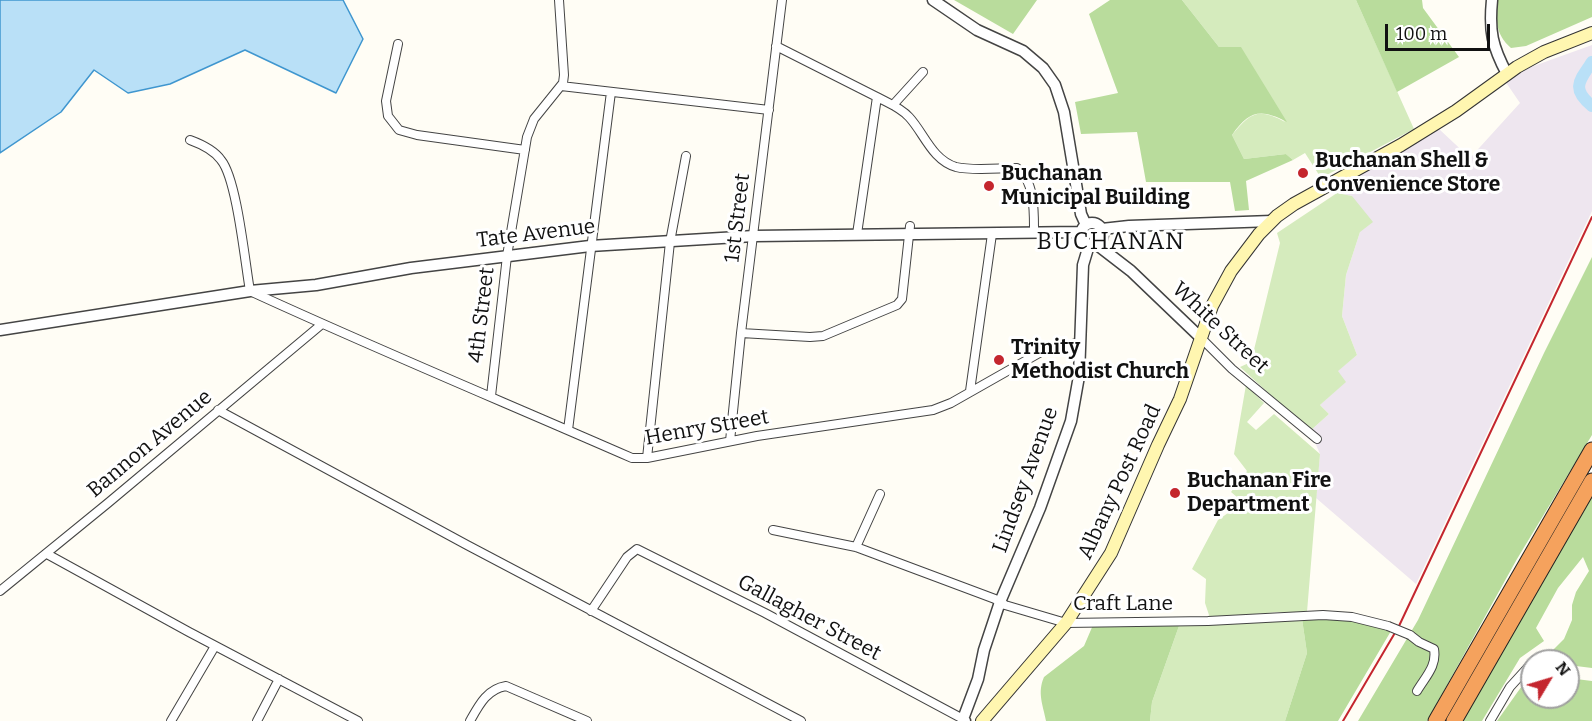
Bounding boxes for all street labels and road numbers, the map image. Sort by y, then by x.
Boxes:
street label: 1st Street [720,172,756,264]
street label: Tate Avenue [475,214,597,254]
street label: 4th Street [464,266,500,364]
street label: White Street [1166,277,1274,379]
street label: Bannon Avenue [83,385,217,503]
street label: Albany Post Road [1073,401,1167,563]
street label: Lindsey Avenue [988,404,1064,556]
street label: Henry Street [643,405,771,451]
street label: Gallagher Street [733,570,885,666]
street label: Craft Lane [1073,591,1173,617]

